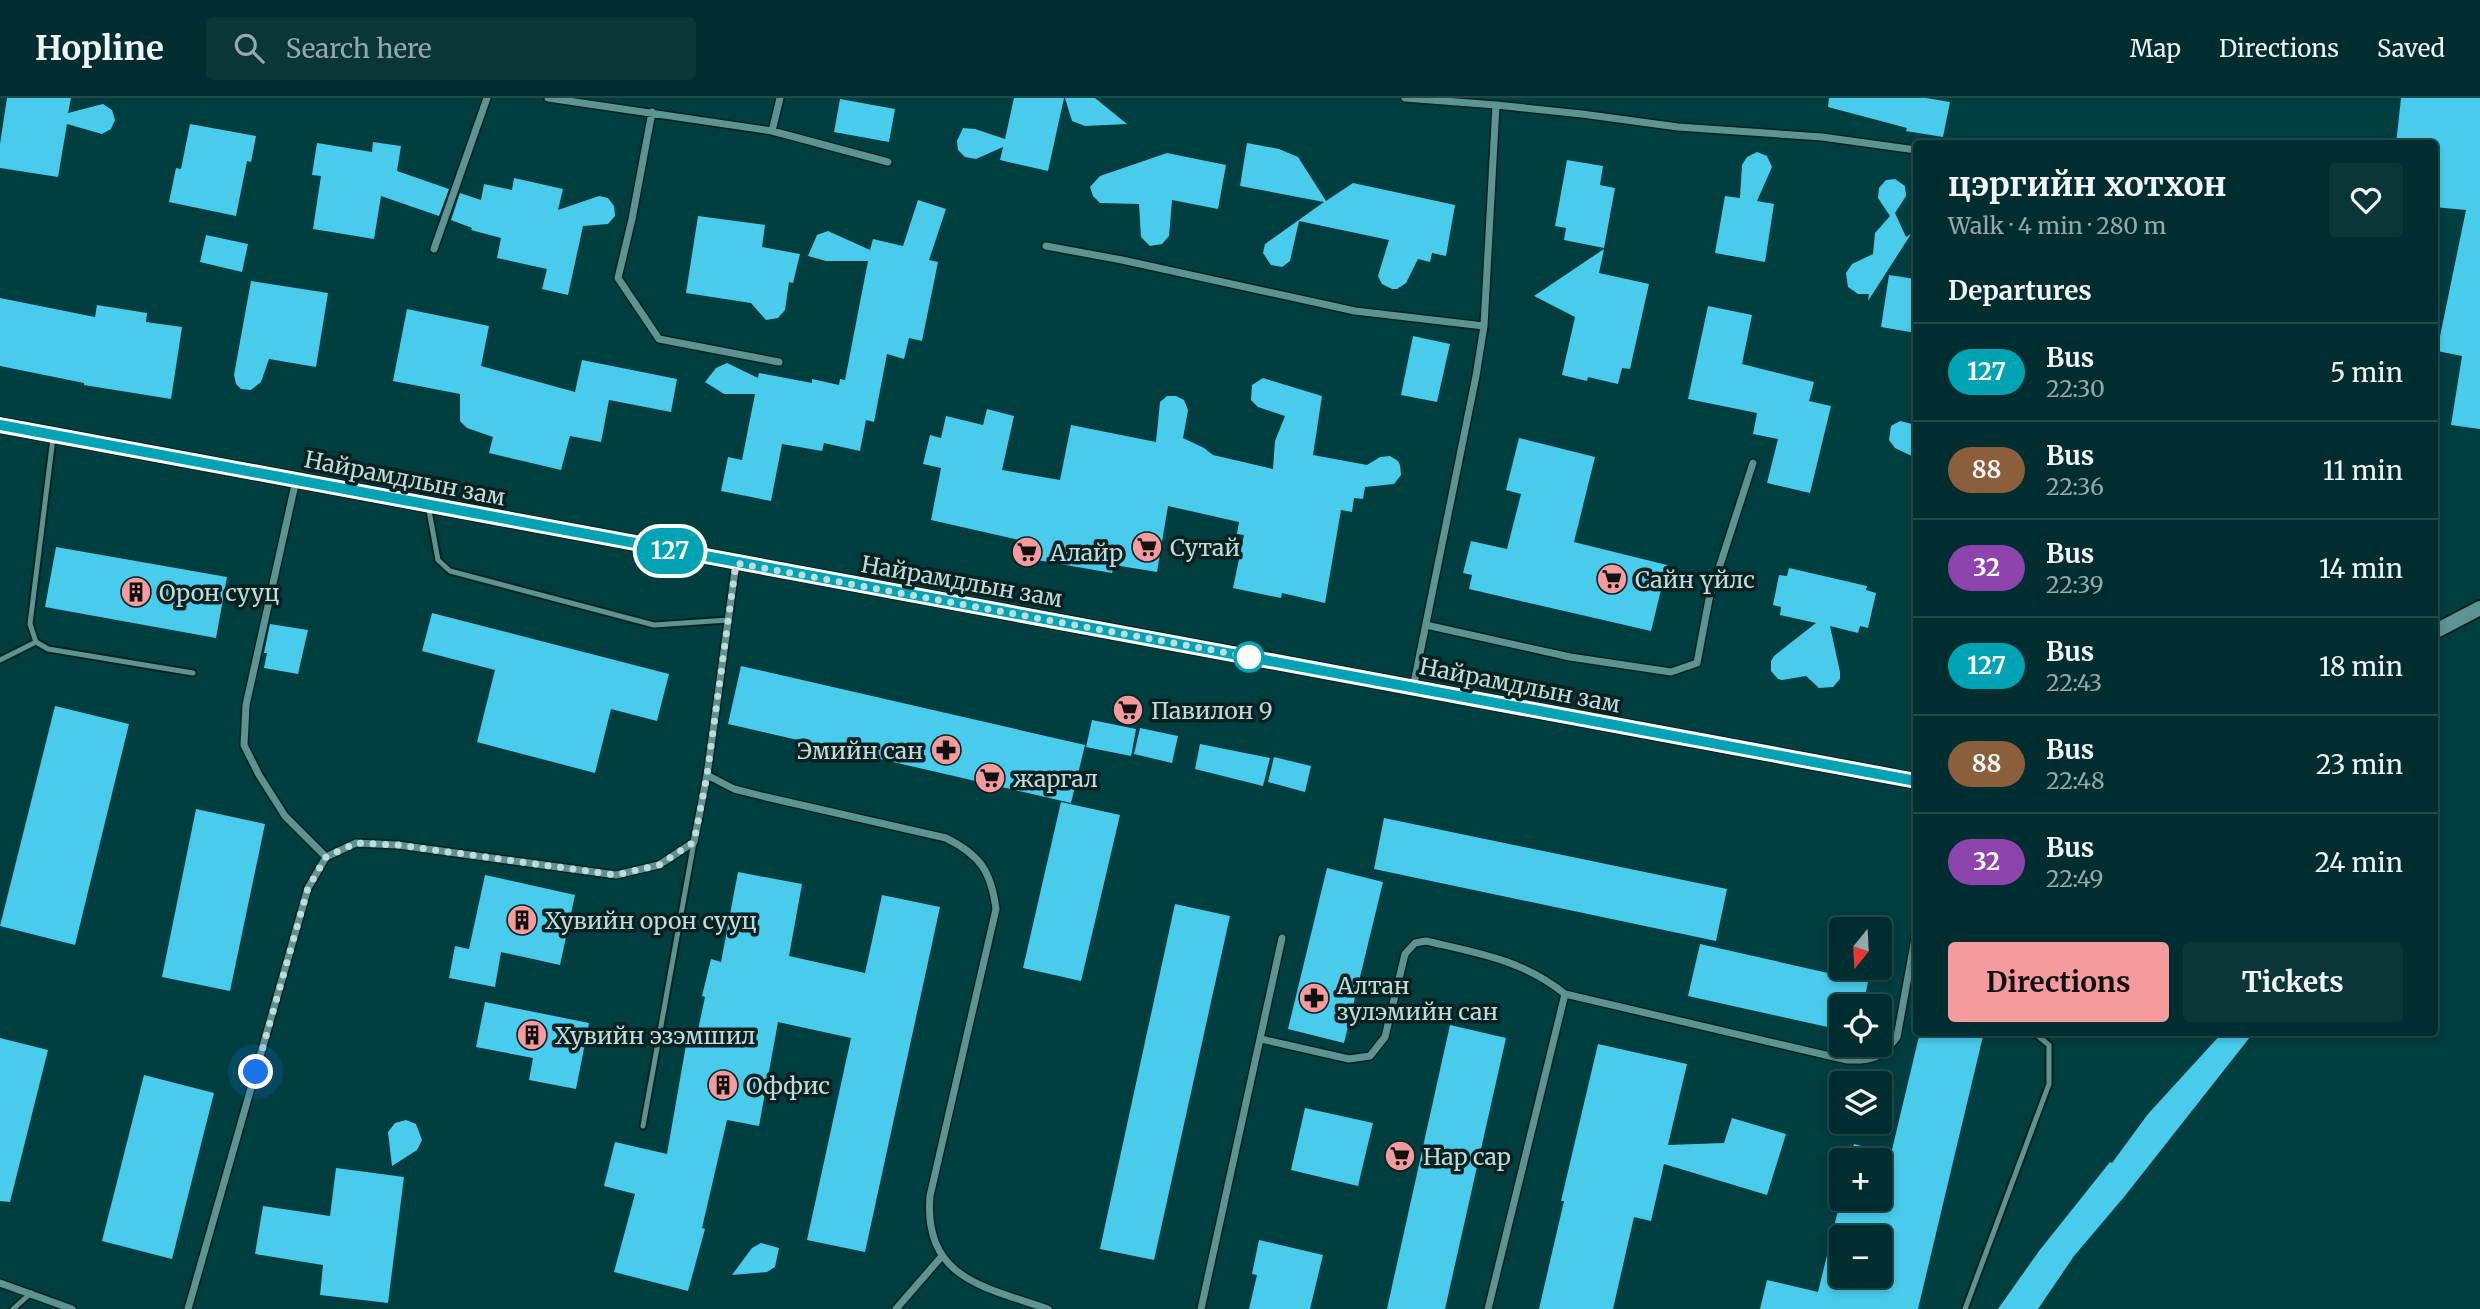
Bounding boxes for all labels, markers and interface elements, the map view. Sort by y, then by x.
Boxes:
search box [206,17,696,80]
text: Hopline [35,28,164,69]
icon: search [230,29,268,67]
text: Search here [286,32,432,65]
text: Map [2130,33,2181,64]
text: Directions [2219,33,2339,64]
text: Saved [2377,33,2445,64]
button: heart [2329,163,2403,237]
text: цэргийн хотхон [1948,164,2226,205]
text: Walk · 4 min · 280 m [1948,211,2166,240]
text: Departures [1948,274,2092,307]
text: Bus [2046,341,2094,374]
text: 127 [1967,356,2006,387]
text: 5 min [2330,356,2403,389]
text: 22:30 [2046,374,2105,403]
text: Bus [2046,439,2094,472]
street label: Найрамдлын зам [302,444,508,512]
text: 88 [1972,454,2001,485]
text: 11 min [2323,454,2403,487]
text: 22:36 [2046,472,2104,501]
line badge: 127 [630,528,710,574]
supermarket icon: Сутай [1130,530,1164,564]
place label: Сутай [1170,533,1240,562]
text: 127 [651,535,689,566]
supermarket icon: Алайр [1010,535,1044,569]
text: Bus [2046,537,2094,570]
place label: Алайр [1049,538,1123,567]
street label: Найрамдлын зам [859,549,1065,613]
text: 32 [1973,552,2000,583]
text: 14 min [2319,552,2403,585]
supermarket icon: Сайн үйлс [1595,562,1629,596]
place label: Сайн үйлс [1635,565,1755,594]
text: 22:39 [2046,570,2104,599]
building icon: Орон сууц [119,575,153,609]
place label: Орон сууц [159,578,280,607]
text: Bus [2046,635,2094,668]
unlabelled marker [1234,642,1264,672]
text: 127 [1967,650,2006,681]
text: 18 min [2319,650,2403,683]
street label: Найрамдлын зам [1417,651,1623,719]
text: 22:43 [2046,668,2102,697]
supermarket icon: Павилон 9 [1111,693,1145,727]
place label: Павилон 9 [1151,696,1273,725]
pharmacy icon: Эмийн сан [929,733,963,767]
text: Bus [2046,733,2094,766]
place label: Эмийн сан [797,736,923,765]
text: 88 [1972,748,2001,779]
text: 23 min [2316,748,2403,781]
supermarket icon: жаргал [973,761,1007,795]
place label: жаргал [1013,764,1098,793]
text: 22:48 [2046,766,2105,795]
text: Bus [2046,831,2094,864]
text: 32 [1973,846,2000,877]
text: 24 min [2315,846,2403,879]
text: 22:49 [2046,864,2103,893]
building icon: Хувийн орон сууц [505,903,539,937]
place label: Хувийн орон сууц [545,906,757,935]
north arrow [1829,917,1892,980]
map controls [1829,917,1892,1288]
button: Directions [1948,942,2169,1022]
button: Tickets [2183,942,2403,1022]
place label: Алтан зулэмийн сан [1336,971,1498,1026]
pharmacy icon: Алтан зулэмийн сан [1297,981,1331,1015]
button: locate [1829,994,1892,1057]
building icon: Хувийн эзэмшил [515,1018,549,1052]
place label: Хувийн эзэмшил [555,1021,756,1050]
your location [238,1054,273,1089]
building icon: Оффис [706,1068,740,1102]
place label: Оффис [746,1071,830,1100]
button: layers [1829,1071,1892,1134]
supermarket icon: Нар сар [1383,1139,1417,1173]
place label: Нар сар [1423,1142,1511,1171]
button: + [1829,1148,1892,1211]
button: − [1829,1225,1892,1288]

